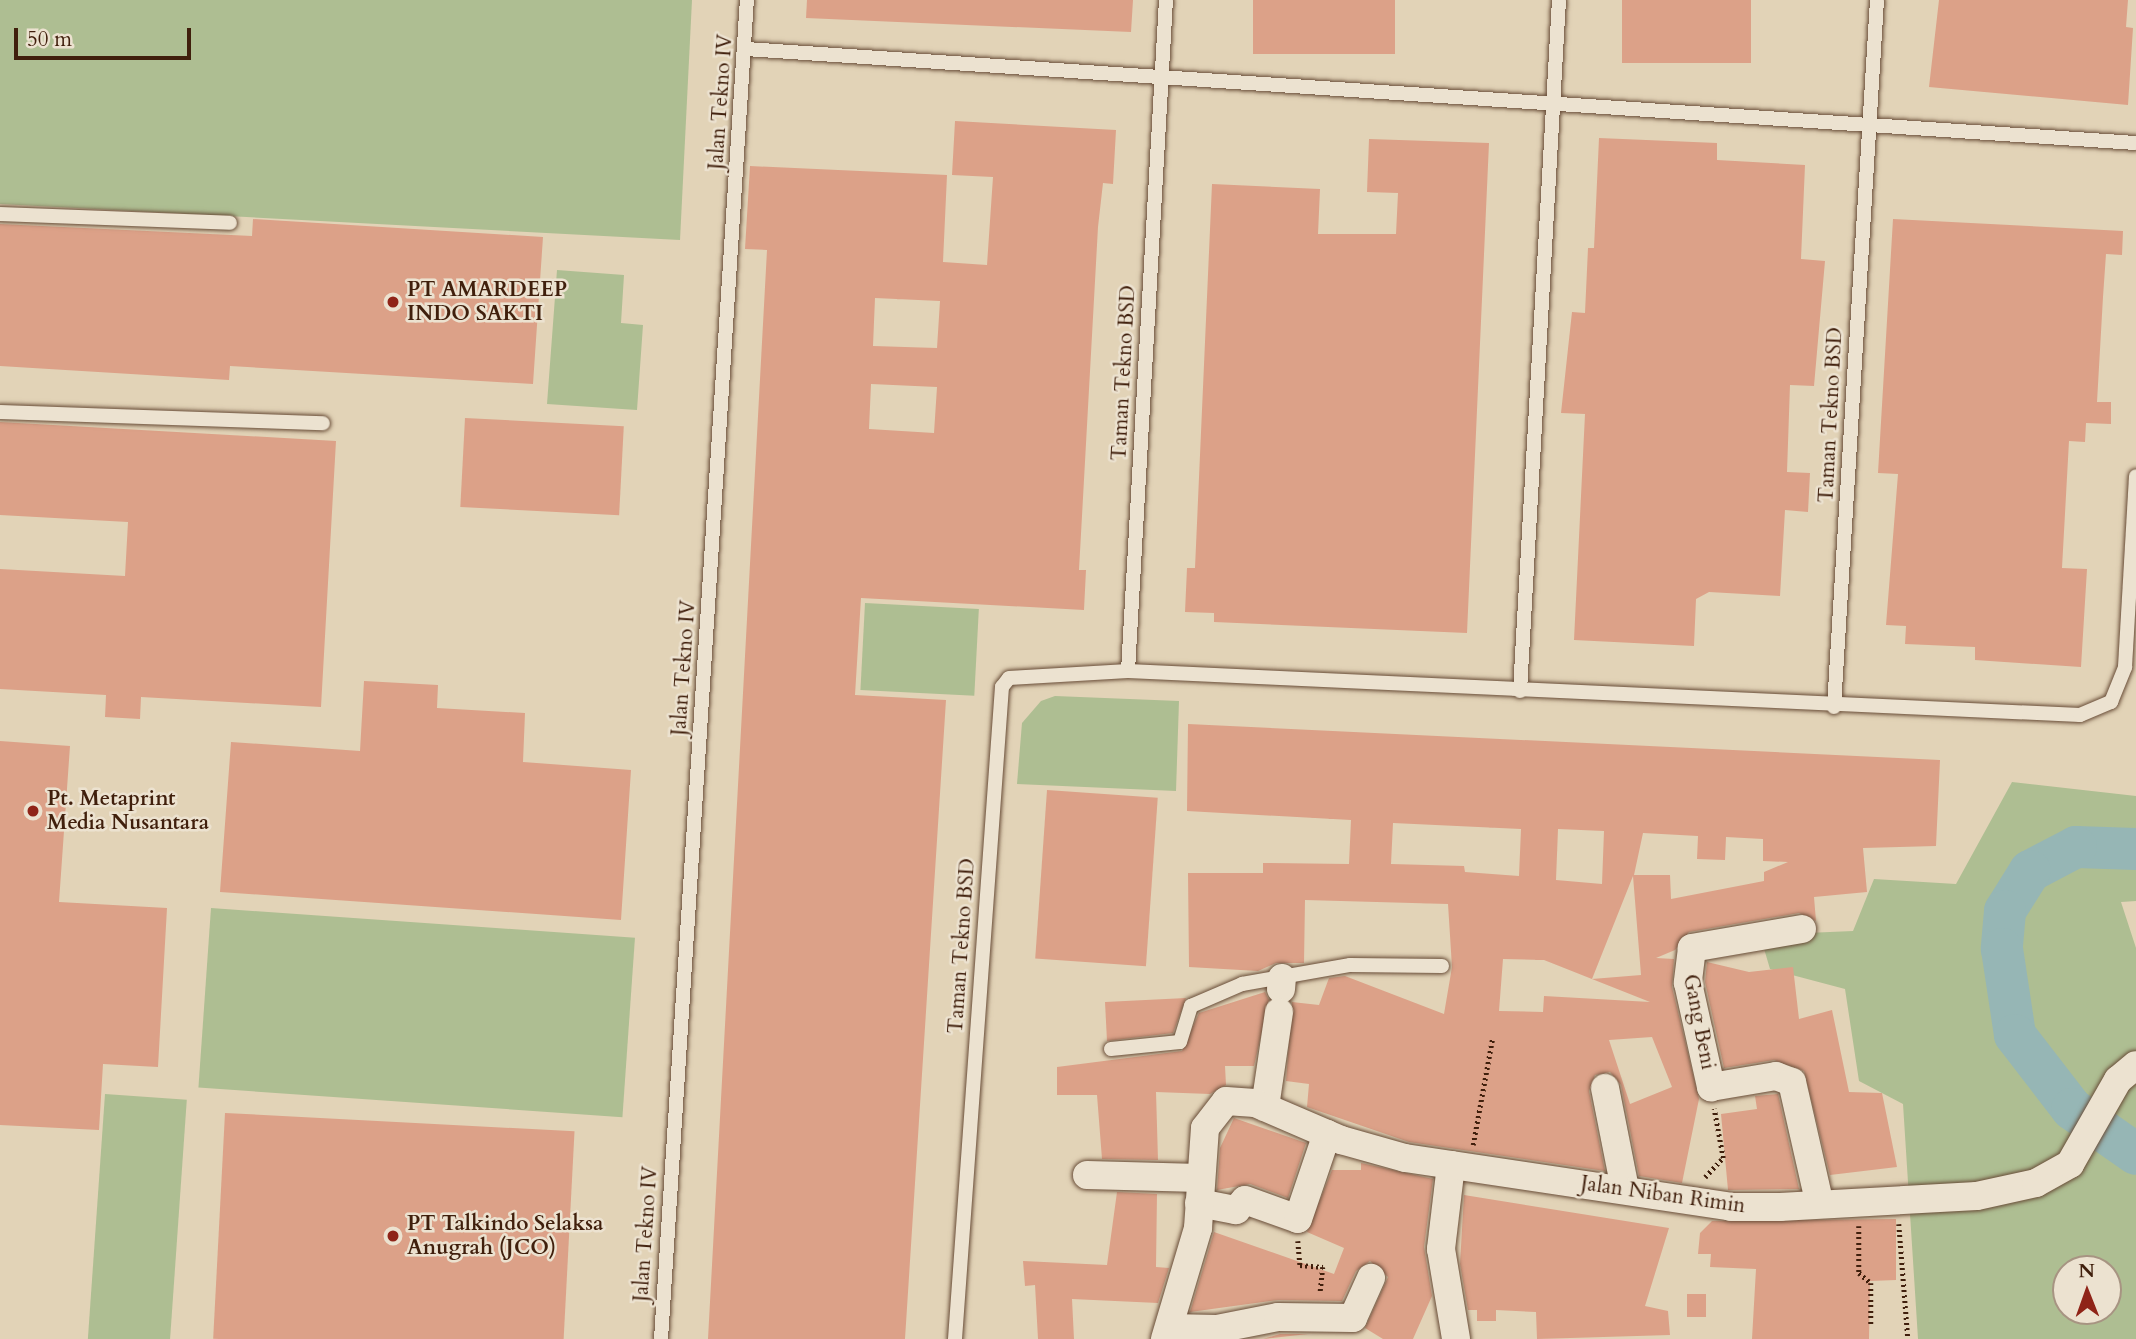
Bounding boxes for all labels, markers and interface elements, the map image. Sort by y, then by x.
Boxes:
scale bar [18,14,194,58]
text: 50 m [27,25,72,54]
street label: Jalan Tekno IV [704,33,738,171]
place label: PT AMARDEEP INDO SAKTI [407,277,567,327]
street label: Taman Tekno BSD [1107,285,1141,461]
marker: PT AMARDEEP INDO SAKTI [385,294,401,310]
street label: Taman Tekno BSD [1814,327,1848,503]
street label: Jalan Tekno IV [667,599,701,737]
place label: Pt. Metaprint Media Nusantara [47,786,209,836]
marker: Pt. Metaprint Media Nusantara [25,803,41,819]
street label: Taman Tekno BSD [943,857,981,1035]
street label: Gang Beni [1677,972,1721,1072]
street label: Jalan Tekno IV [629,1165,663,1303]
street label: Jalan Niban Rimin [1579,1171,1747,1219]
place label: PT Talkindo Selaksa Anugrah (JCO) [407,1211,604,1261]
marker: PT Talkindo Selaksa Anugrah (JCO) [385,1228,401,1244]
north arrow [2052,1255,2122,1325]
text: N [2078,1258,2095,1284]

